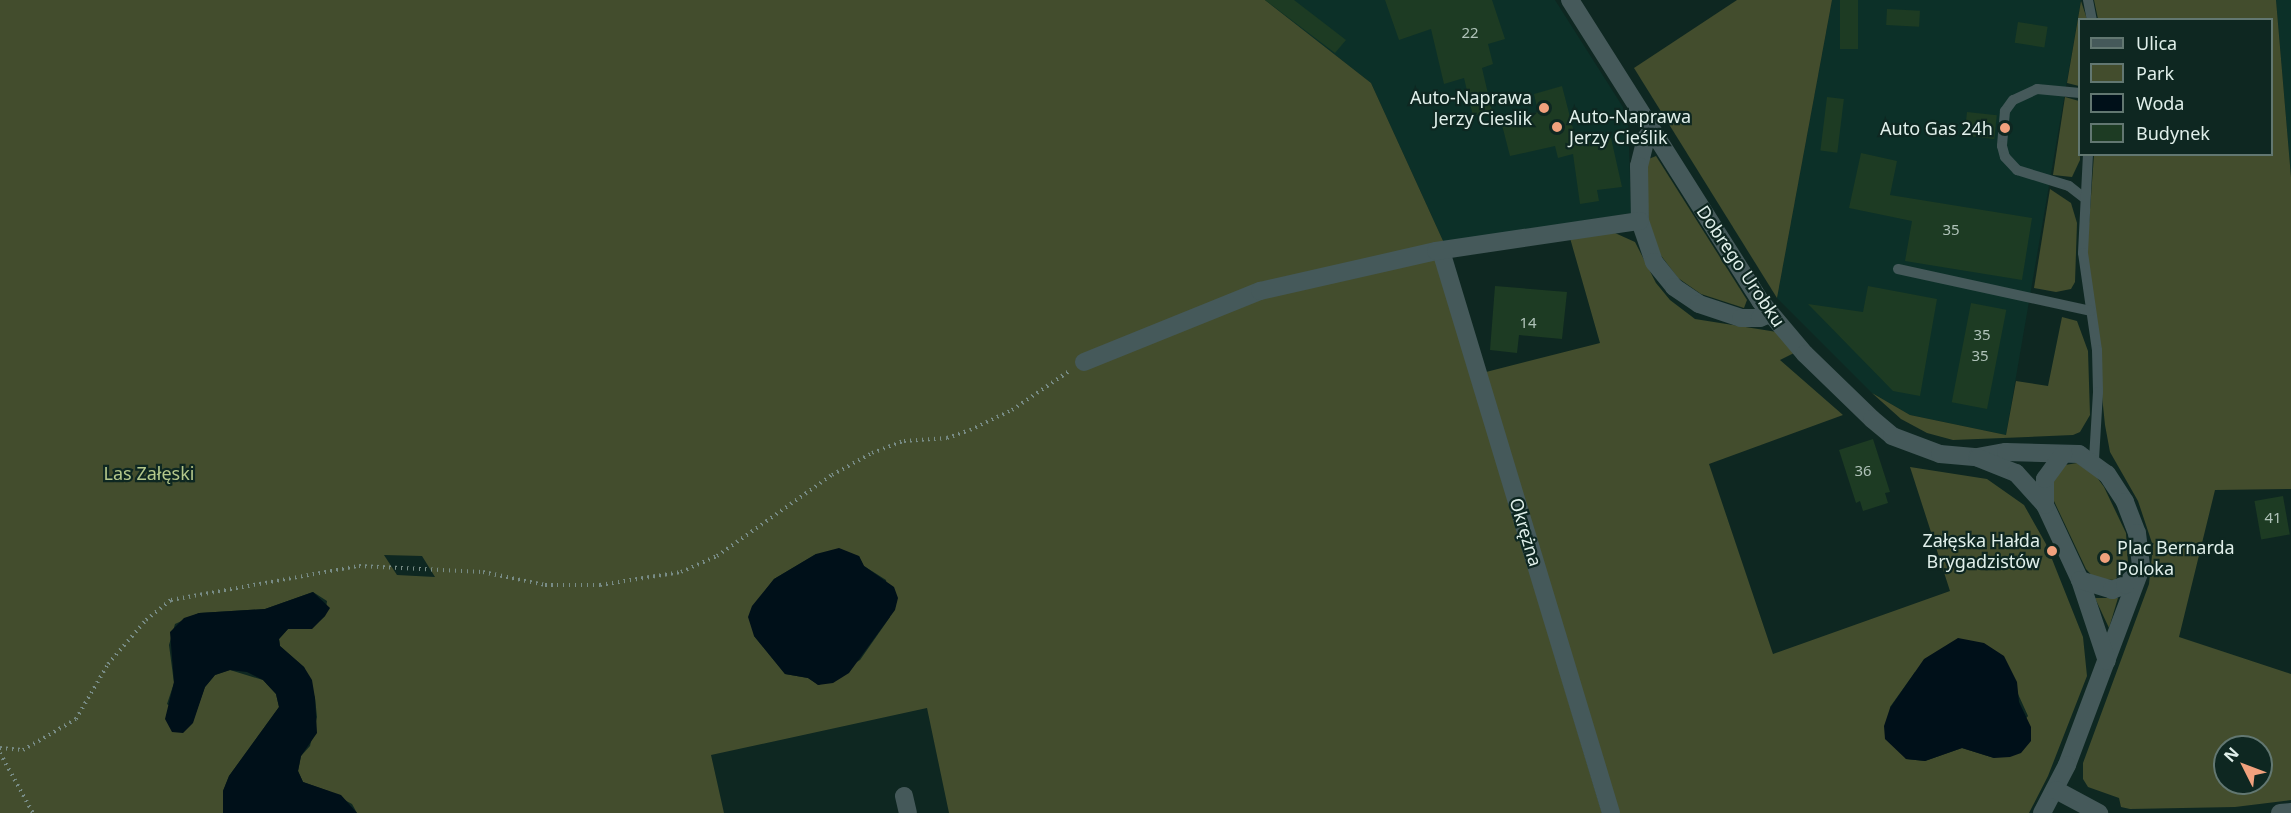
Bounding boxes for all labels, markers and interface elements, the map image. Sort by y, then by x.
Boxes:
legend [2078,18,2273,156]
house number: 22 [1461,24,1479,42]
text: Ulica [2136,31,2177,55]
text: Park [2136,61,2174,85]
place label: Auto-Naprawa Jerzy Cieslik [1410,87,1532,130]
text: Woda [2136,91,2184,115]
marker: Auto-Naprawa Jerzy Cieslik [1537,101,1551,115]
place label: Auto-Naprawa Jerzy Cieślik [1569,106,1691,148]
place label: Auto Gas 24h [1880,117,1993,139]
marker: Auto-Naprawa Jerzy Cieślik [1550,120,1564,134]
marker: Auto Gas 24h [1998,121,2012,135]
text: Budynek [2136,121,2210,145]
street label: Dobrego Urobku [1692,201,1790,331]
house number: 35 [1942,221,1960,239]
house number: 14 [1519,314,1537,332]
house number: 35 [1973,326,1991,344]
house number: 35 [1971,347,1989,365]
park label: Las Załęski [104,462,194,484]
house number: 36 [1854,462,1872,480]
street label: Okrężna [1505,495,1547,569]
house number: 41 [2264,509,2282,527]
place label: Załęska Hałda Brygadzistów [1923,530,2040,572]
place label: Plac Bernarda Poloka [2117,537,2235,580]
marker: Załęska Hałda Brygadzistów [2045,544,2059,558]
marker: Plac Bernarda Poloka [2098,551,2112,565]
north arrow [2213,735,2273,795]
text: N [2219,742,2244,766]

